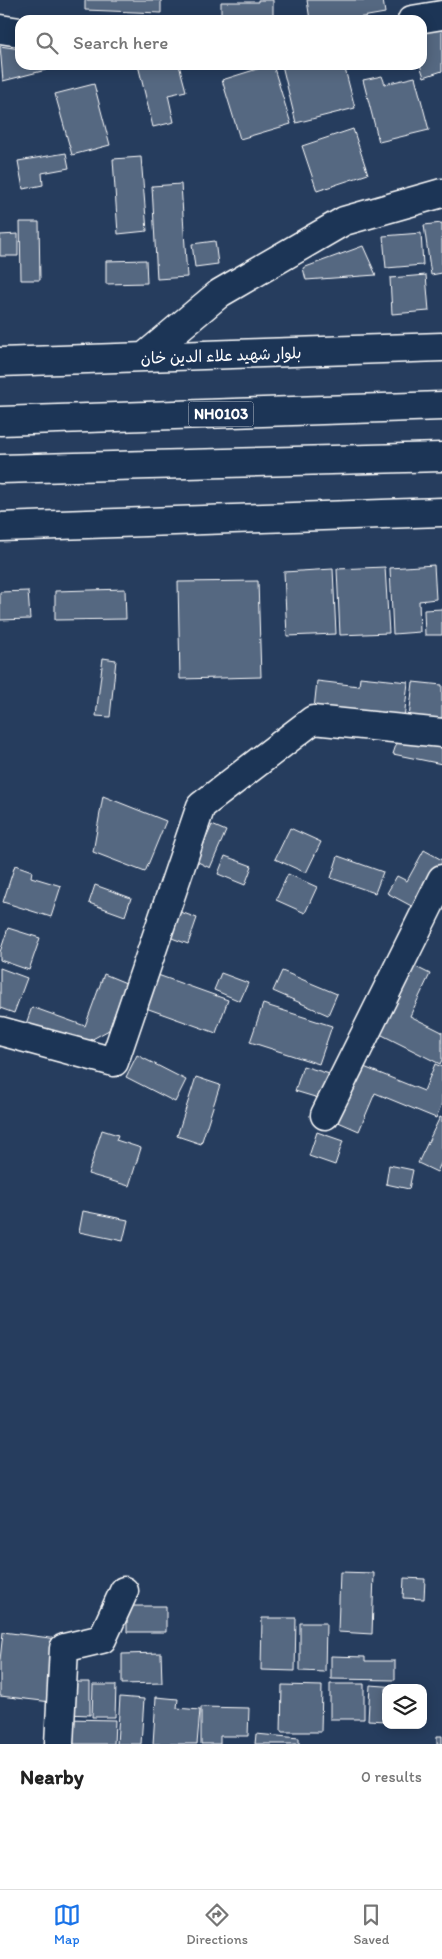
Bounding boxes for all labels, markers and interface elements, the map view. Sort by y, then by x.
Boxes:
search box [15,15,427,70]
icon: search [33,29,61,57]
text: Search here [73,31,168,54]
street label: بلوار شهید علاء الدین خان [140,343,302,369]
road number: NH0103 [188,402,254,426]
map controls [382,1684,427,1729]
button: layers [382,1684,427,1729]
text: Nearby [20,1764,84,1789]
text: 0 results [361,1767,422,1786]
tab: Map [53,1901,81,1948]
tab: Directions [186,1901,248,1948]
tab: Saved [353,1901,389,1948]

